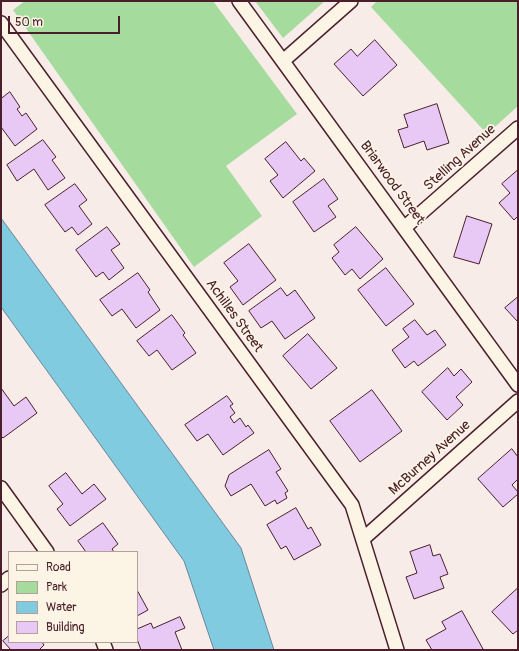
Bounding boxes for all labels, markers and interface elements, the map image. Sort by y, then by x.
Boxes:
scale bar [10,8,122,34]
text: 50 m [15,15,43,30]
street label: Stelling Avenue [421,121,499,195]
street label: Briarwood Street [356,138,428,228]
street label: Achilles Street [202,276,266,356]
street label: McBurney Avenue [386,417,474,499]
legend [8,551,138,643]
text: Road [46,560,71,575]
text: Park [46,580,67,595]
text: Water [46,600,77,615]
text: Building [46,620,85,635]

